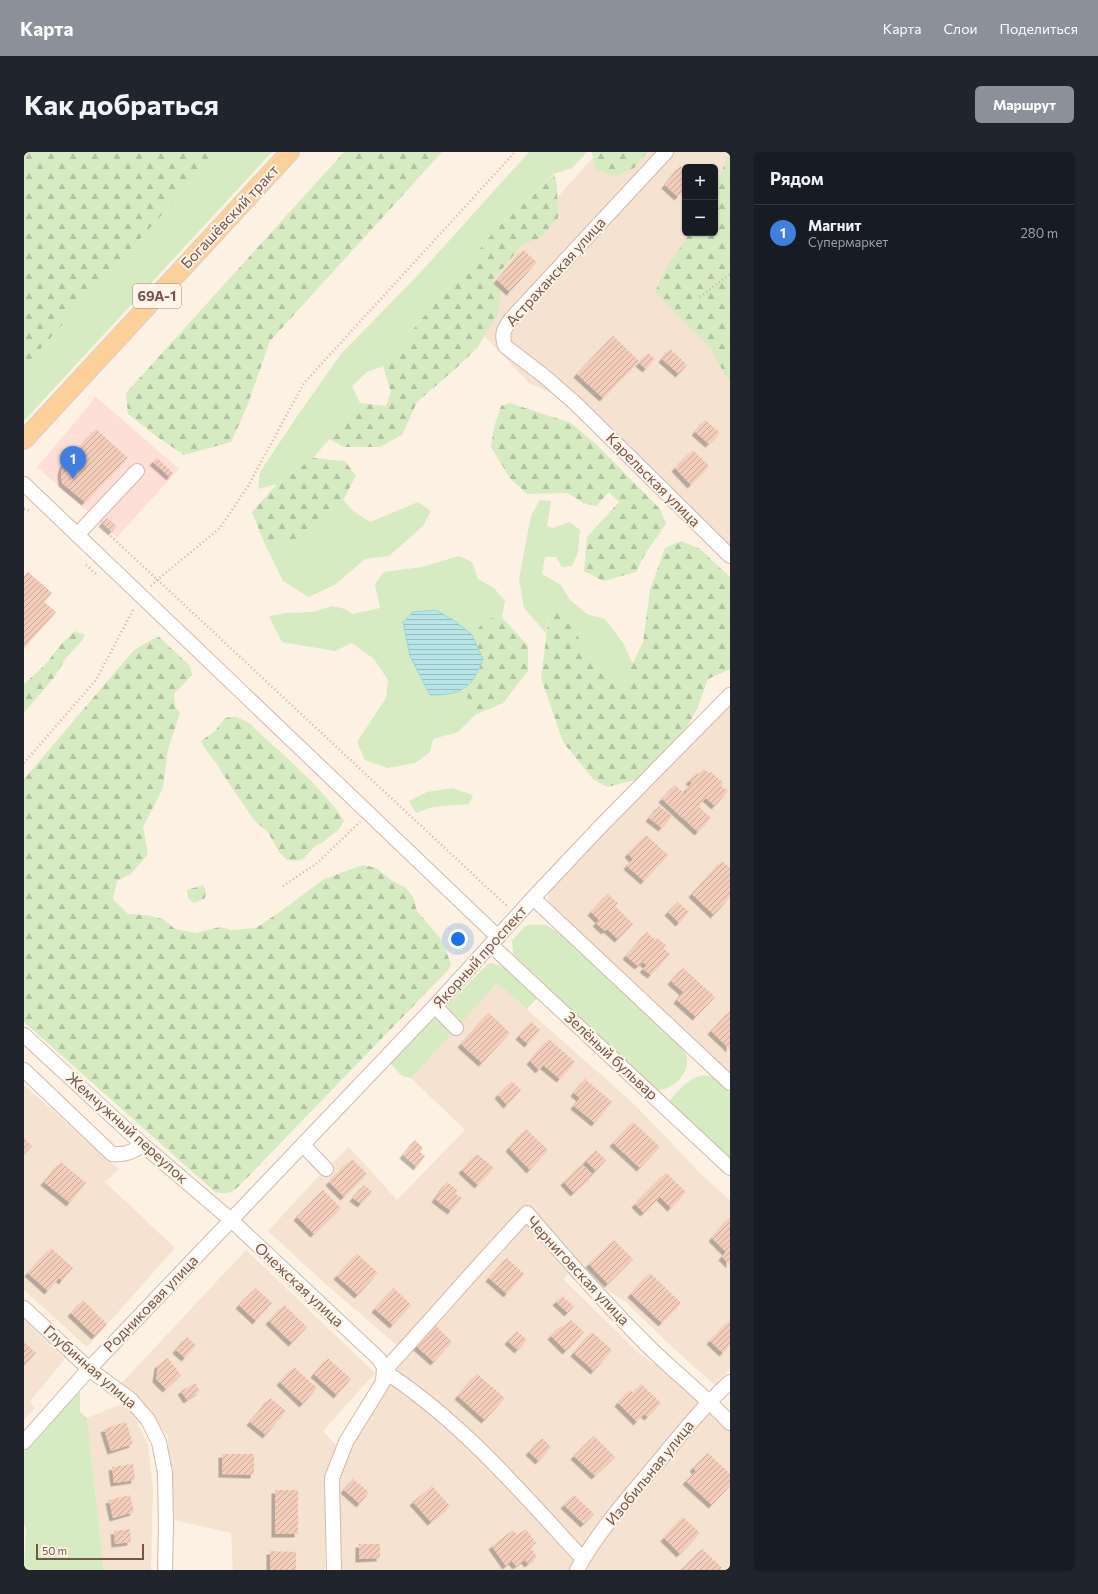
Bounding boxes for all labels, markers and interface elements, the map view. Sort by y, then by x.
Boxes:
text: Карта [20,17,73,40]
text: Карта [883,20,921,37]
text: Слои [943,20,978,37]
text: Поделиться [1000,20,1078,37]
button: Маршрут [975,86,1074,123]
text: Как добраться [24,87,219,121]
street label: Богашёвский тракт [177,161,282,272]
map controls [682,164,718,236]
button: + [682,164,718,200]
text: Рядом [770,168,824,189]
button: − [682,200,718,236]
street label: Астраханская улица [502,213,609,330]
text: Магнит [808,216,861,234]
text: 1 [780,225,786,241]
text: 280 m [1021,225,1058,241]
text: Супермаркет [808,234,888,250]
road number: 69А-1 [133,284,181,308]
street label: Карельская улица [603,428,705,530]
pin: 1 [60,446,86,479]
street label: Якорный проспект [429,901,530,1011]
your location [448,929,468,949]
street label: Зелёный бульвар [561,1007,662,1103]
street label: Жемчужный переулок [63,1068,192,1187]
street label: Черниговская улица [524,1212,634,1329]
street label: Онежская улица [251,1238,348,1330]
street label: Родниковая улица [99,1251,201,1356]
street label: Глубинная улица [40,1321,141,1412]
street label: Изобильная улица [601,1416,697,1528]
scale bar [36,1542,144,1561]
text: 50 m [42,1544,67,1557]

